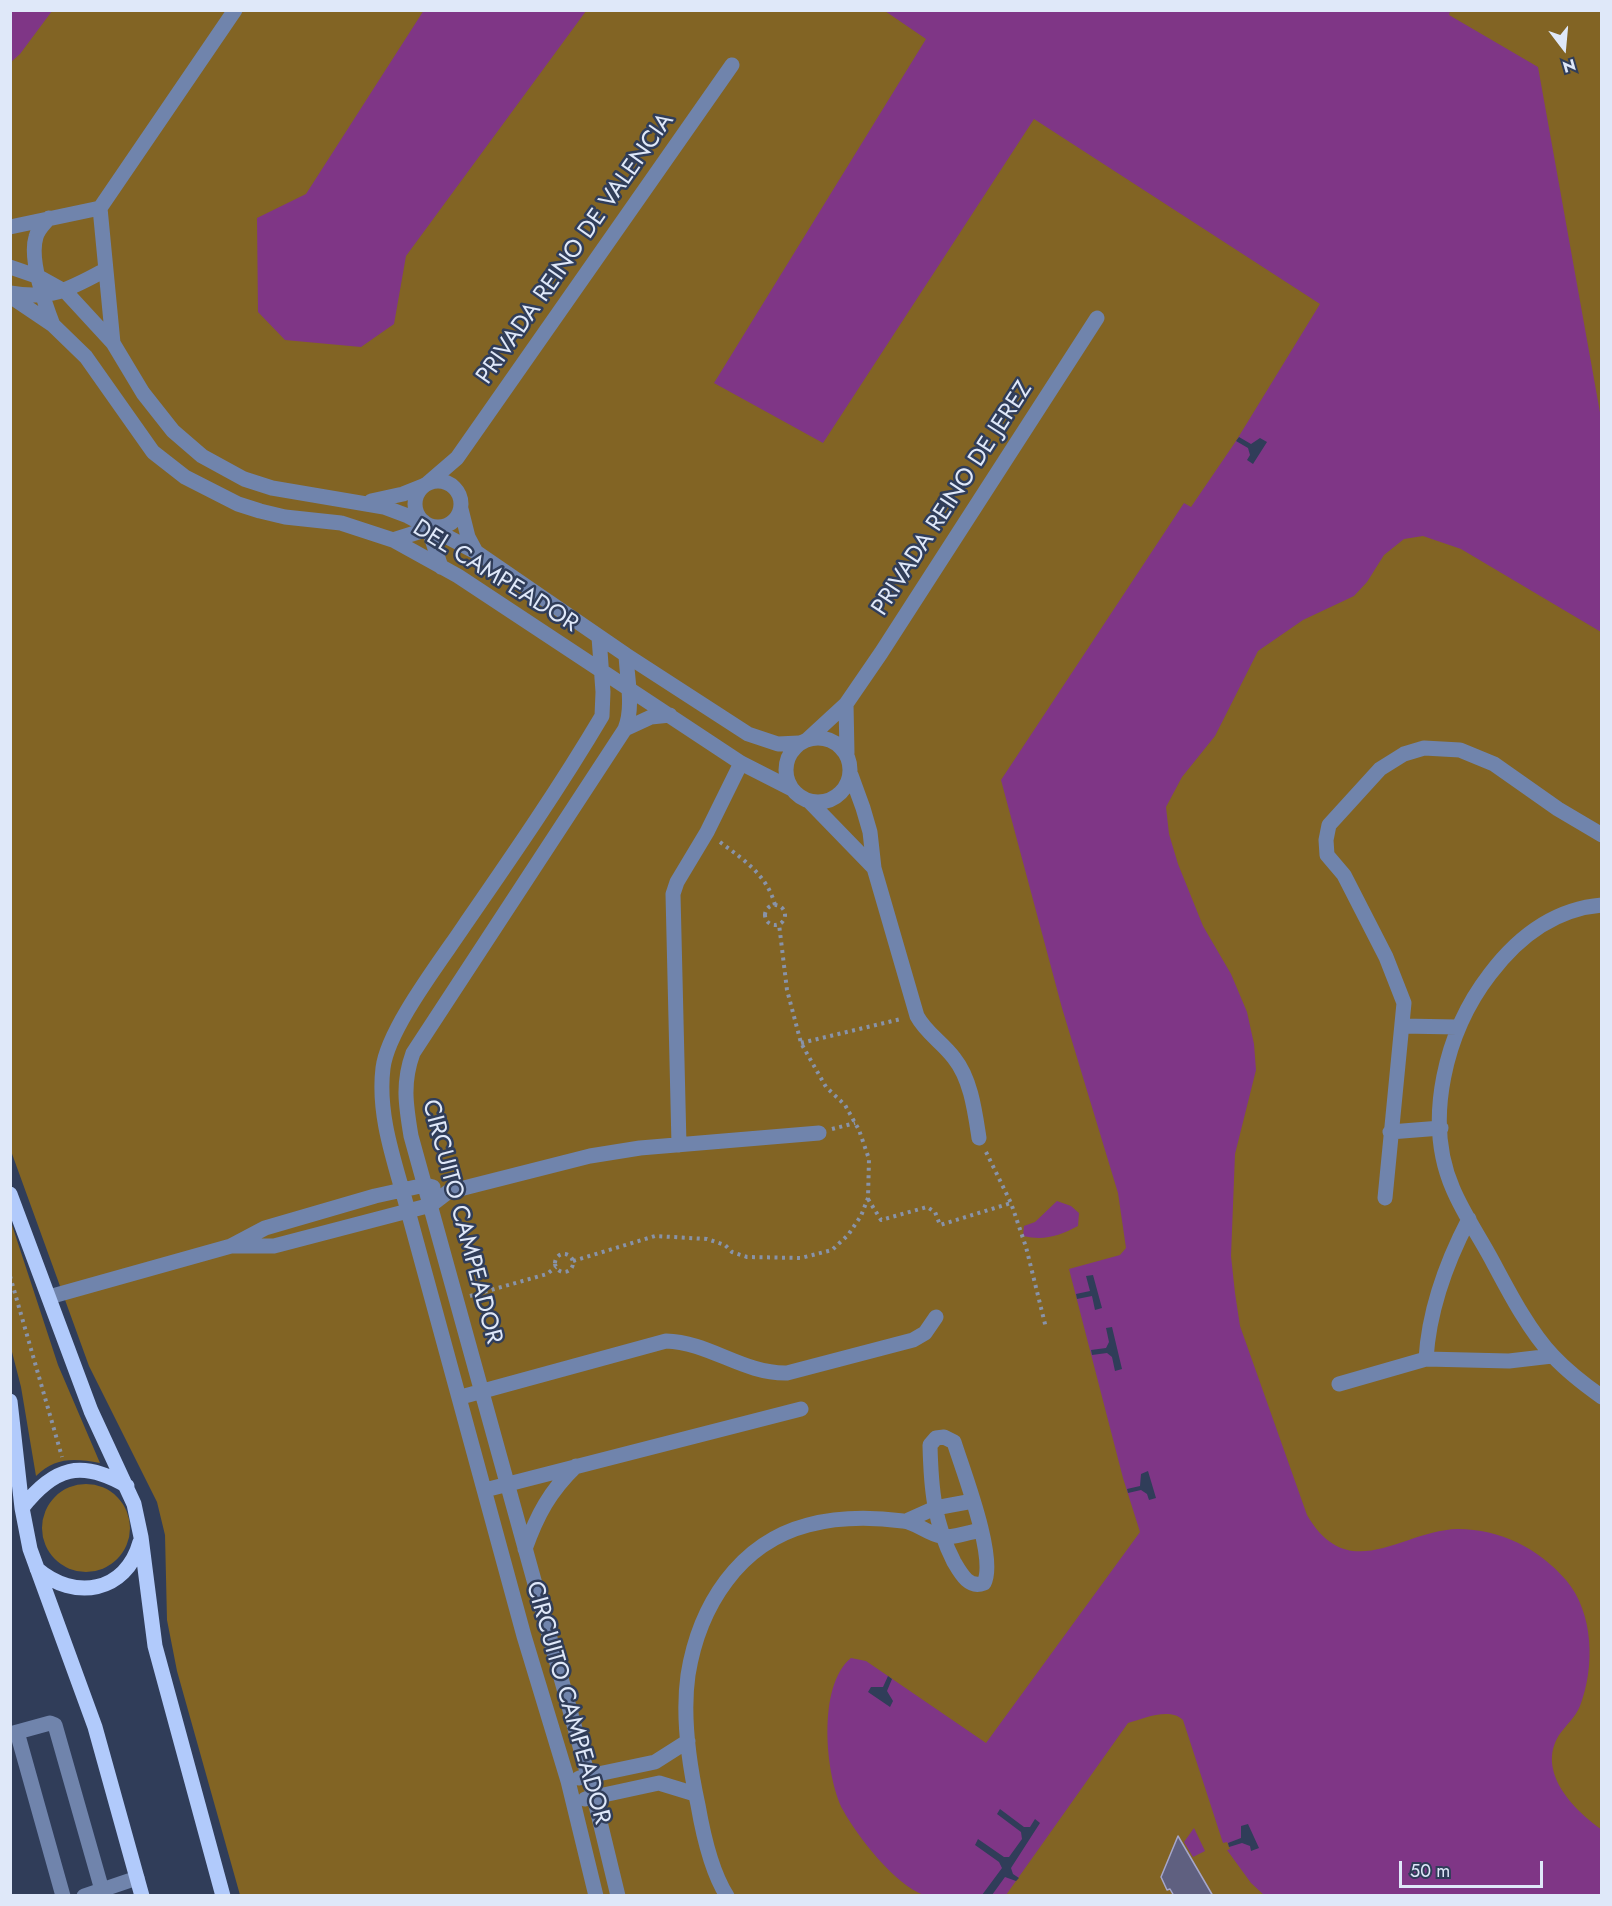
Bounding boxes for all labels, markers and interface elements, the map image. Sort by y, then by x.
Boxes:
north arrow [1534,18,1594,78]
text: N [1560,53,1578,79]
street label: PRIVADA REINO DE VALENCIA [471,108,681,390]
street label: PRIVADA REINO DE JEREZ [867,377,1039,621]
street label: DEL CAMPEADOR [407,515,583,639]
street label: CIRCUITO CAMPEADOR [415,1097,507,1347]
street label: CIRCUITO CAMPEADOR [518,1578,616,1828]
scale bar [1402,1849,1546,1887]
text: 50 m [1410,1858,1450,1884]

